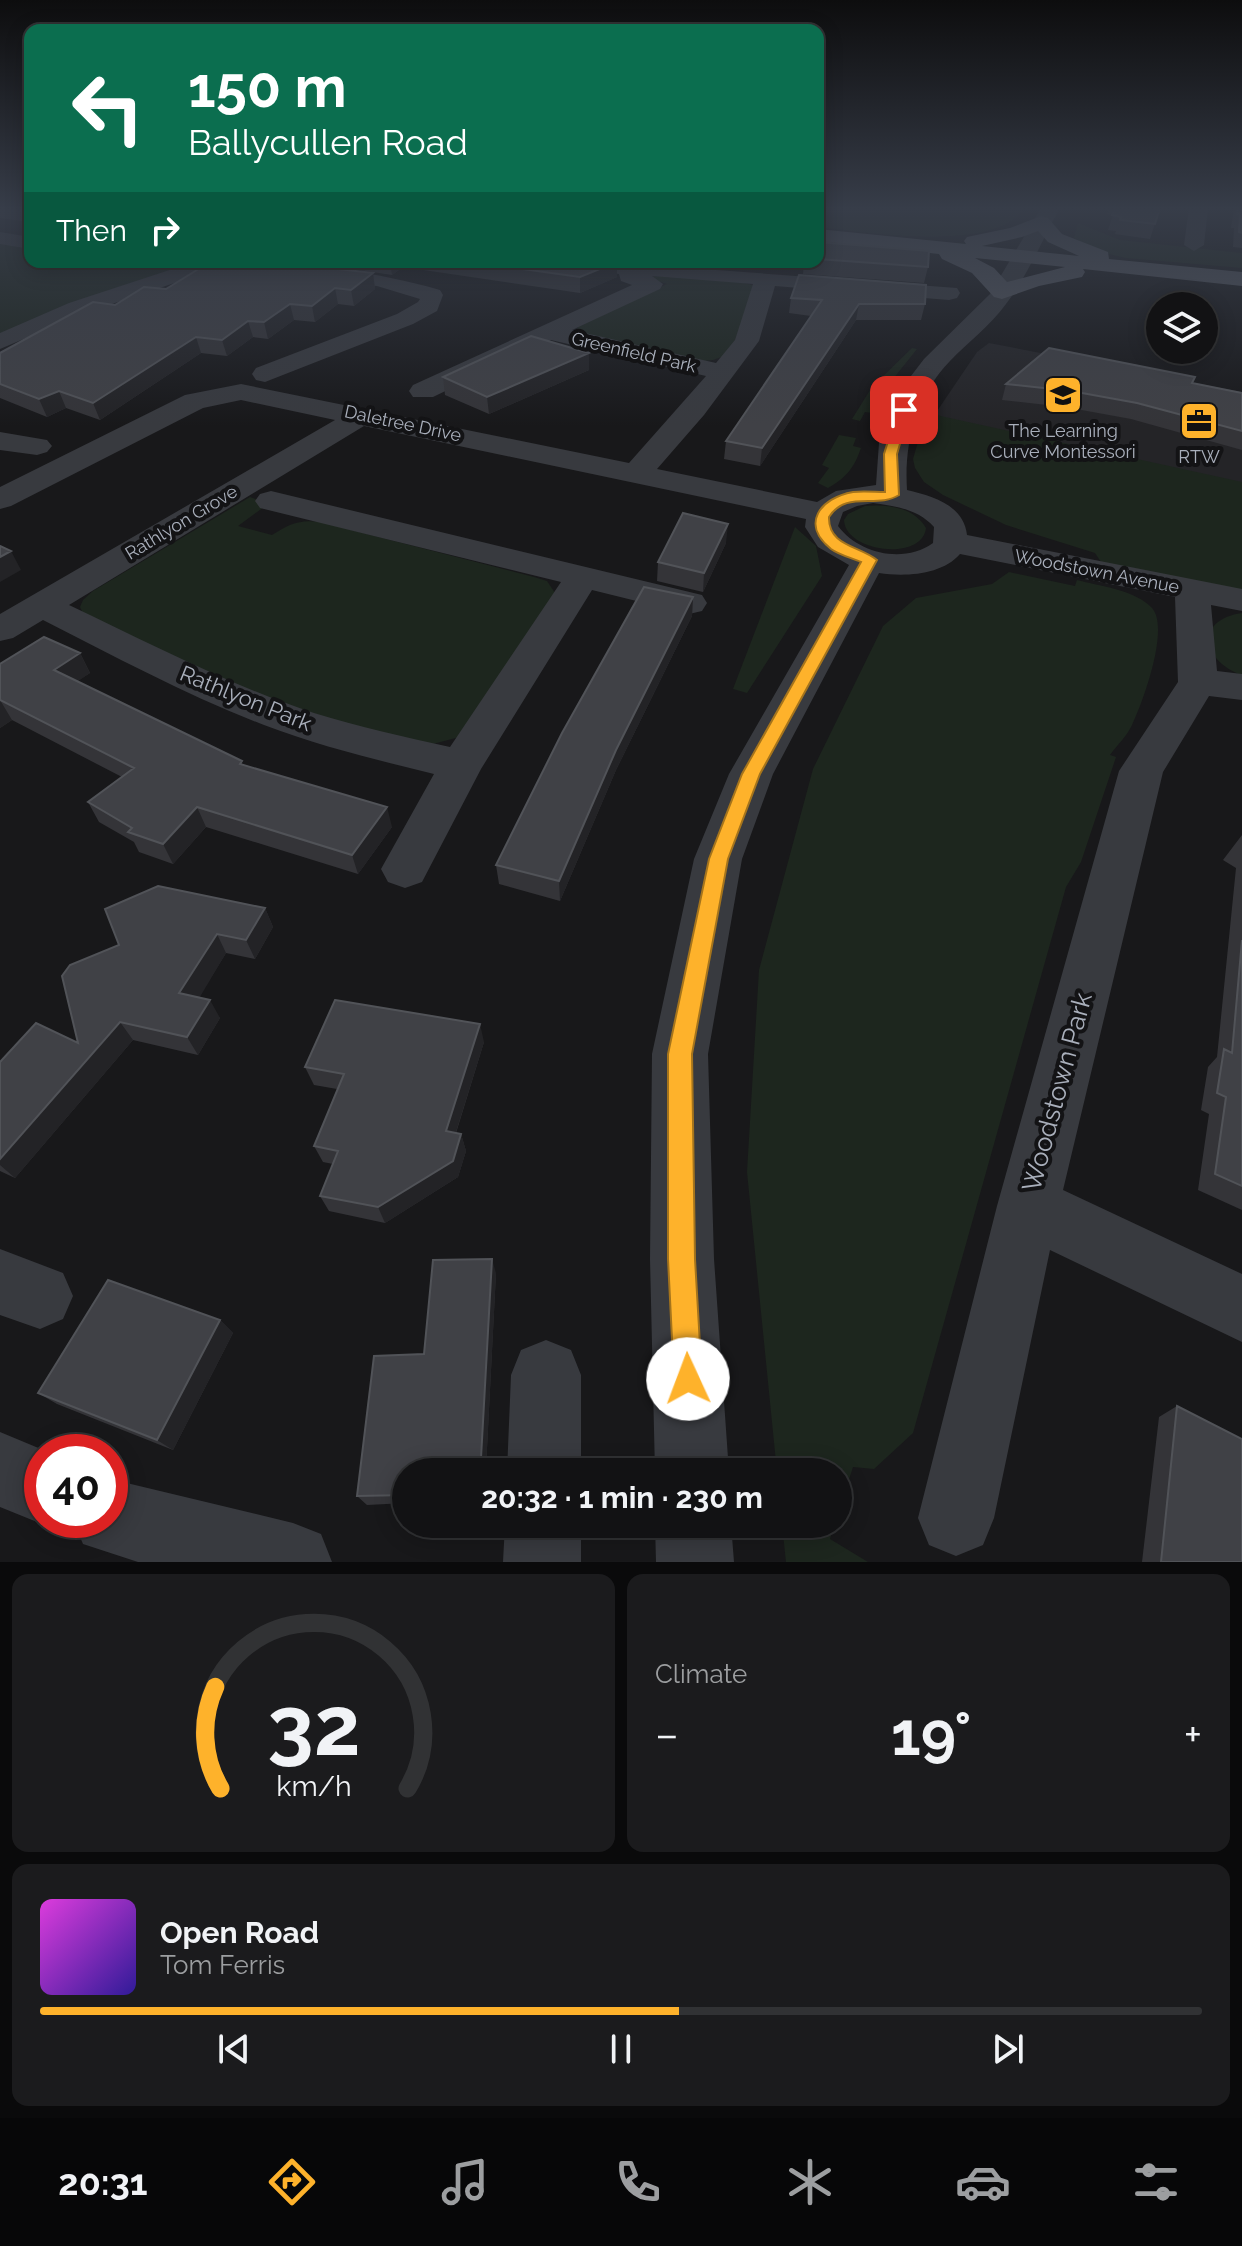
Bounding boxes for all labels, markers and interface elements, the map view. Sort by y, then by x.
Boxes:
text: 150 m [188,54,347,120]
icon: left [56,56,160,160]
text: Ballycullen Road [188,121,468,163]
icon: right [143,208,187,252]
text: Then [56,213,127,248]
map controls [1146,292,1218,364]
button: layers [1146,292,1218,364]
street label: Greenfield Park [569,327,699,377]
school or university icon: The Learning Curve Montessori [1042,374,1084,416]
pin [870,376,938,444]
icon: arrive [882,388,926,432]
street label: Daletree Drive [343,400,464,446]
office icon: RTW [1178,400,1220,442]
place label: The Learning Curve Montessori [990,420,1136,462]
place label: RTW [1178,446,1220,467]
street label: Rathlyon Grove [121,480,241,564]
street label: Woodstown Avenue [1013,545,1182,597]
street label: Rathlyon Park [176,660,316,736]
street label: Woodstown Park [1016,989,1098,1195]
position arrow [646,1337,730,1421]
speed limit sign: 40 [24,1434,128,1538]
text: 20:32 · 1 min · 230 m [481,1480,763,1515]
text: Climate [655,1659,747,1689]
text: 32 [267,1677,360,1774]
text: 19° [891,1699,971,1769]
text: − [655,1709,679,1760]
text: + [1184,1709,1202,1760]
text: km/h [276,1769,351,1803]
text: Open Road [160,1915,319,1950]
text: Tom Ferris [160,1950,285,1980]
icon: previous [212,2027,256,2071]
icon: pause [599,2027,643,2071]
icon: next [986,2027,1030,2071]
icon: directions [264,2154,320,2210]
icon: music [437,2154,493,2210]
icon: phone [610,2154,666,2210]
icon: climate [782,2154,838,2210]
icon: car [955,2154,1011,2210]
icon: filters [1128,2154,1184,2210]
text: 20:31 [58,2161,148,2203]

